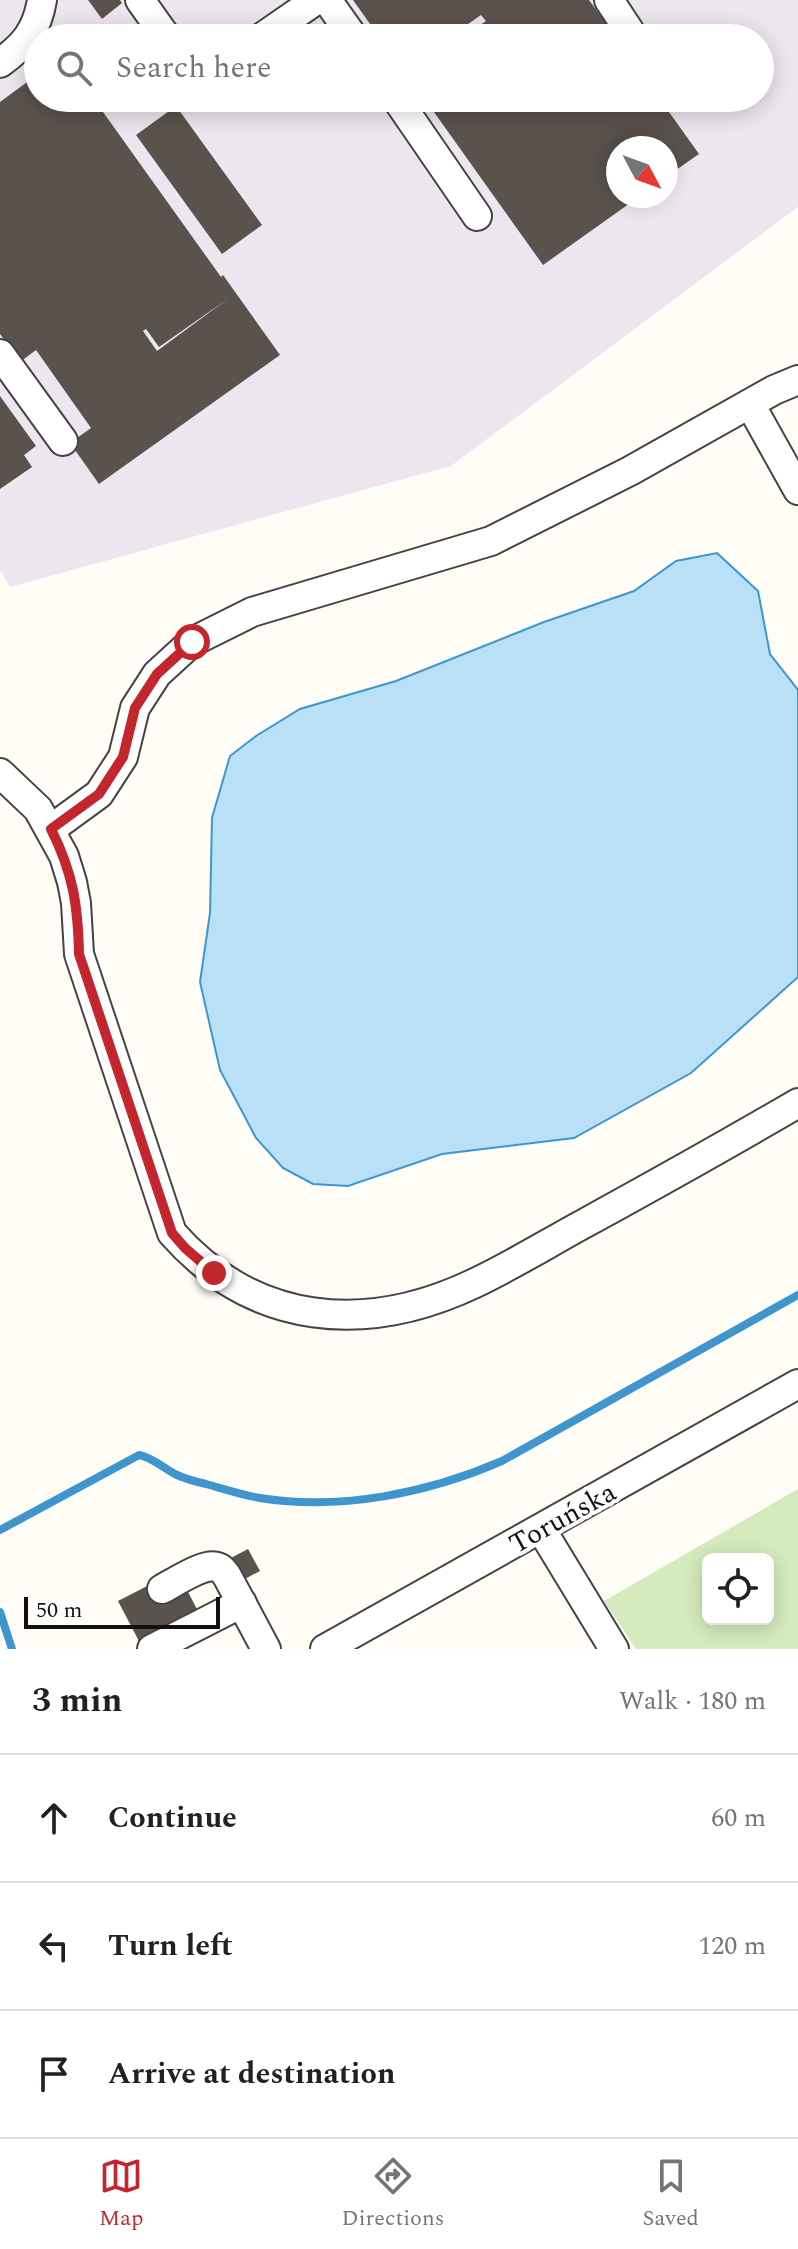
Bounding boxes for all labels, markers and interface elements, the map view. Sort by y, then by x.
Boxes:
search box [24,24,774,112]
text: Search here [116,45,272,91]
icon: search [52,46,96,90]
north arrow [606,136,678,208]
route start [174,624,210,660]
route end [196,1255,232,1291]
street label: Toruńska [501,1471,624,1565]
map controls [702,1553,774,1625]
button: locate [702,1553,774,1625]
scale bar [24,1593,220,1629]
text: 50 m [36,1594,82,1627]
text: 3 min [32,1675,122,1727]
text: Walk · 180 m [619,1681,766,1721]
text: Continue [108,1795,237,1841]
icon: ahead [32,1796,76,1840]
text: 60 m [711,1798,766,1838]
text: Turn left [108,1923,233,1969]
icon: left [32,1924,76,1968]
text: 120 m [698,1926,766,1966]
text: Arrive at destination [108,2051,395,2097]
icon: arrive [32,2052,76,2096]
tab: Map [99,2154,143,2235]
tab: Directions [342,2154,444,2235]
tab: Saved [642,2154,699,2235]

